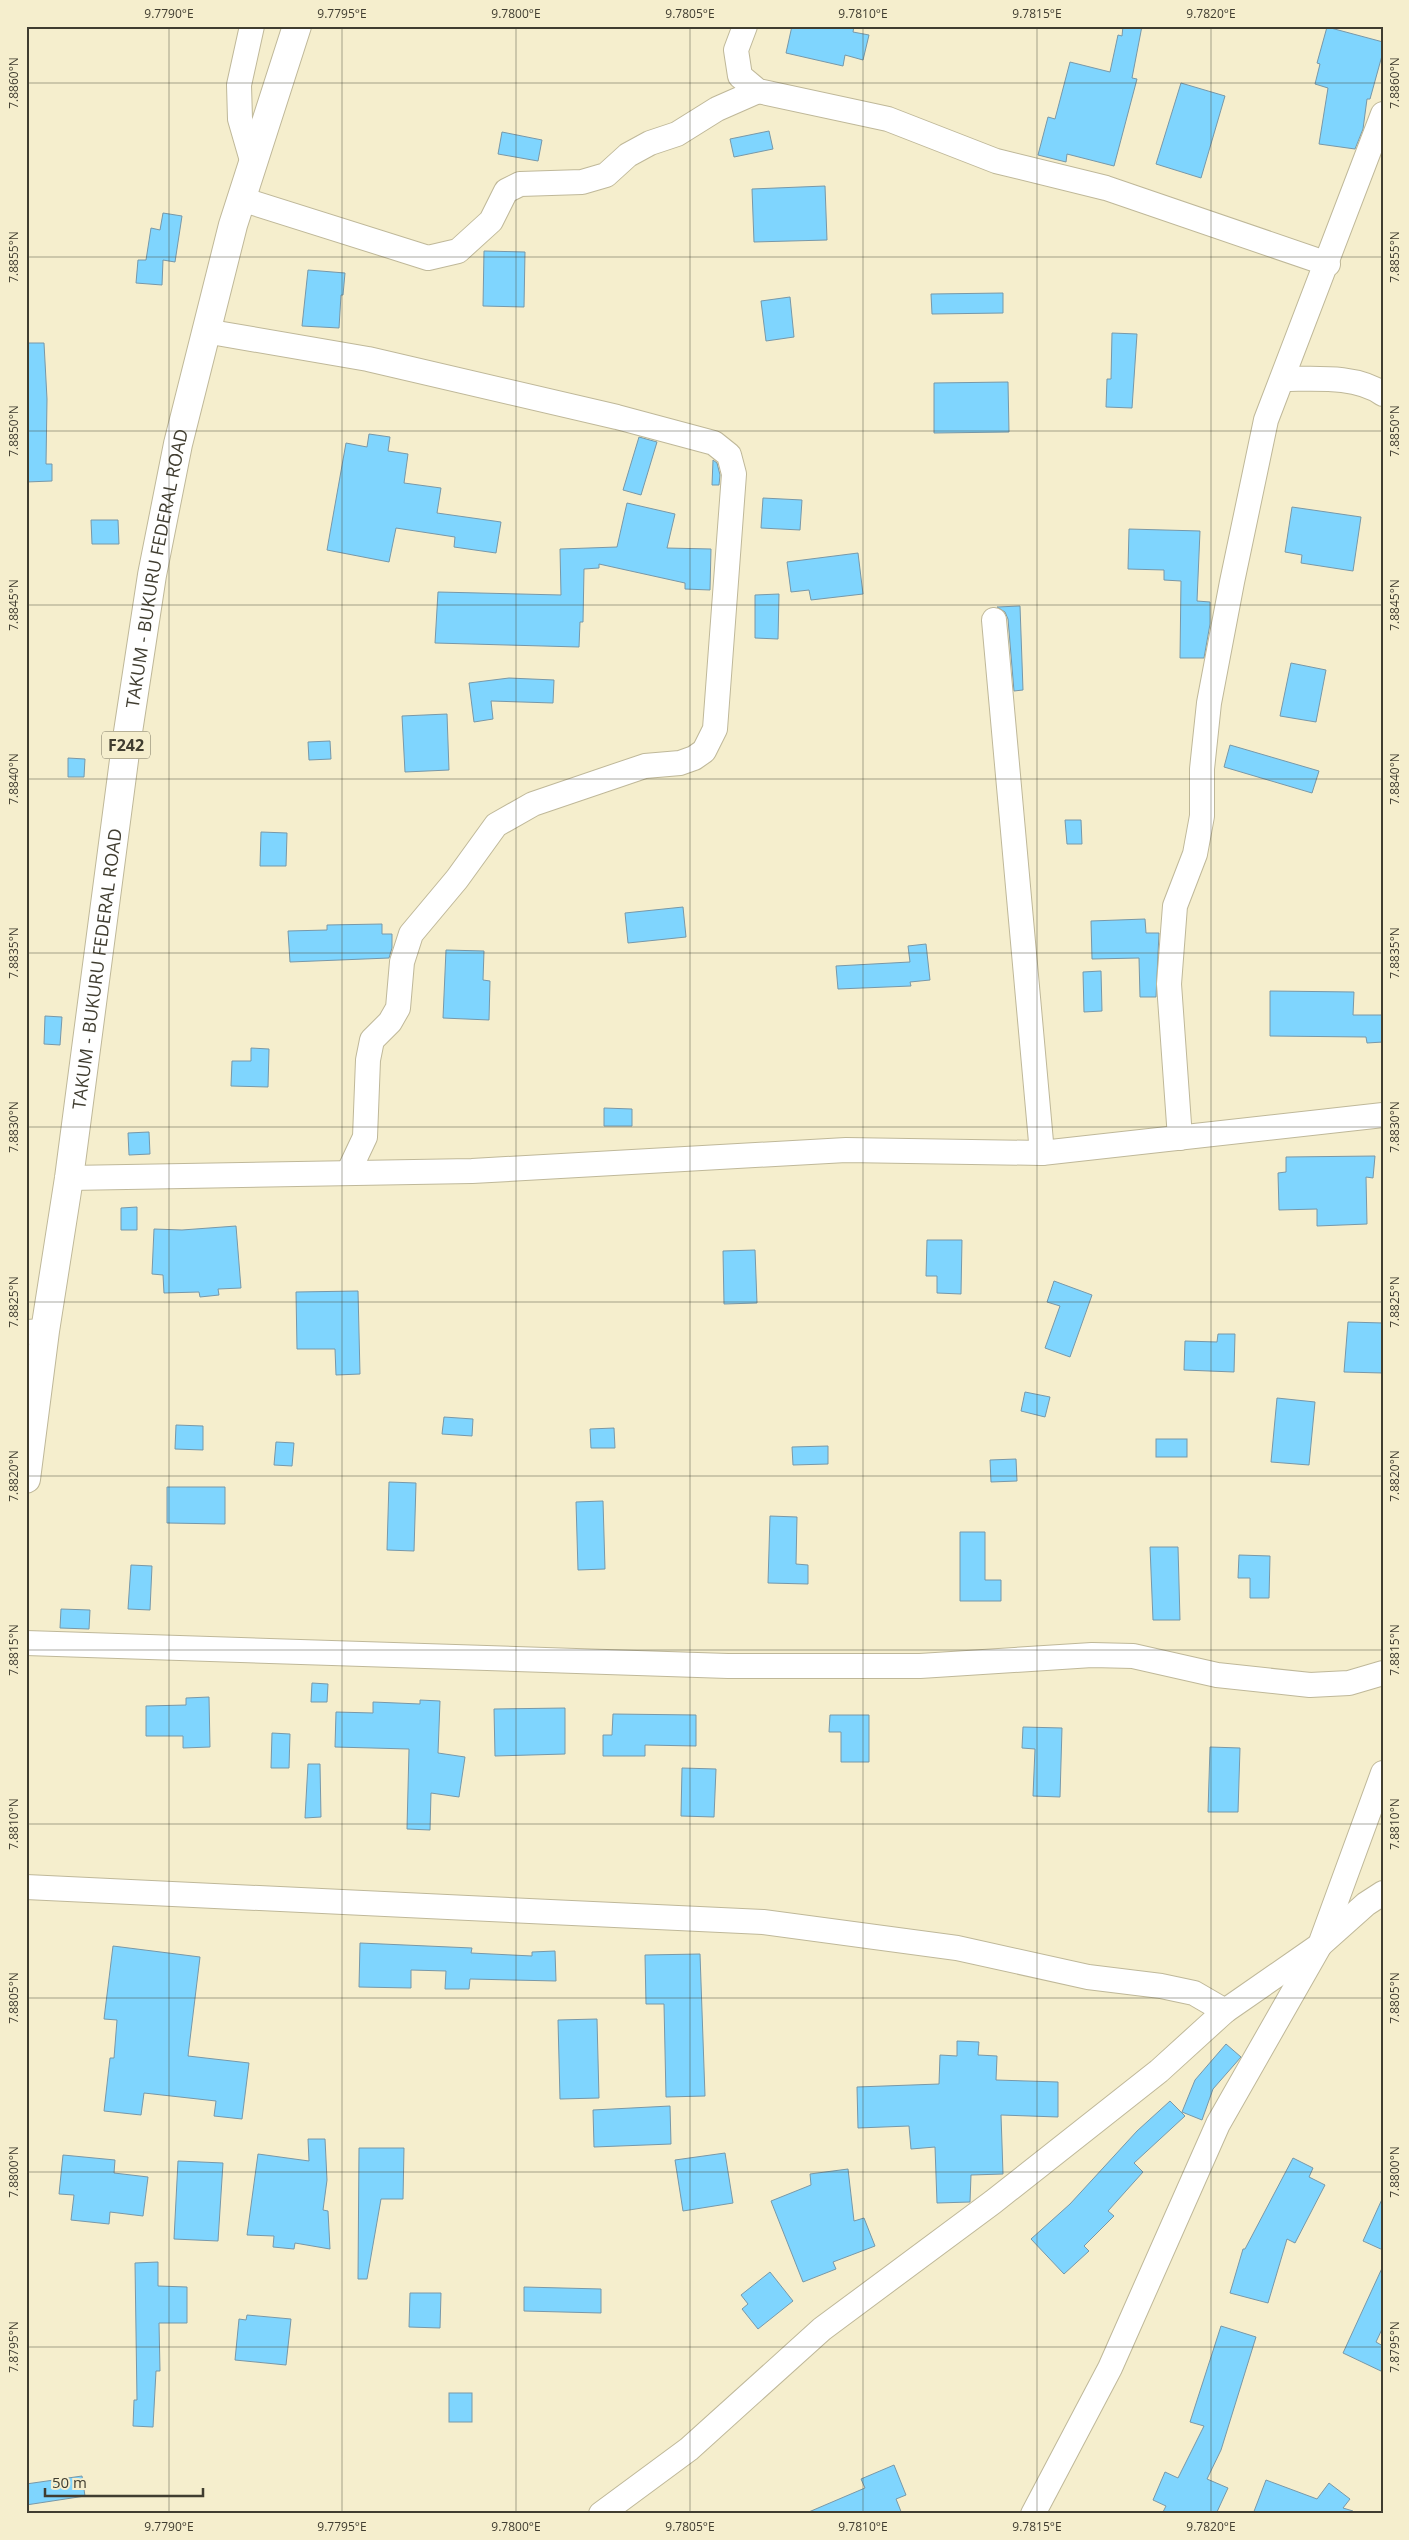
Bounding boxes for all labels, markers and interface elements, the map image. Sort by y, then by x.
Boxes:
text: 9.7790°E [144,5,194,22]
text: 9.7795°E [317,5,367,22]
text: 9.7800°E [491,5,541,22]
text: 9.7805°E [665,5,715,22]
text: 9.7810°E [838,5,888,22]
text: 9.7815°E [1012,5,1062,22]
text: 9.7820°E [1186,5,1236,22]
text: 7.8860°N [5,57,22,109]
text: 7.8860°N [1386,57,1403,109]
text: 7.8855°N [5,231,22,283]
text: 7.8855°N [1386,231,1403,283]
text: 7.8850°N [5,405,22,457]
text: 7.8850°N [1386,405,1403,457]
street label: TAKUM - BUKURU FEDERAL ROAD [120,426,193,710]
text: 7.8845°N [5,579,22,631]
text: 7.8845°N [1386,579,1403,631]
road number: F242 [102,732,150,758]
text: 7.8840°N [5,753,22,805]
text: 7.8840°N [1386,753,1403,805]
street label: TAKUM - BUKURU FEDERAL ROAD [66,827,127,1111]
text: 7.8835°N [5,927,22,979]
text: 7.8835°N [1386,927,1403,979]
text: 7.8830°N [5,1101,22,1153]
text: 7.8830°N [1386,1101,1403,1153]
text: 7.8825°N [5,1276,22,1328]
text: 7.8825°N [1386,1276,1403,1328]
text: 7.8820°N [5,1450,22,1502]
text: 7.8820°N [1386,1450,1403,1502]
text: 7.8815°N [5,1624,22,1676]
text: 7.8815°N [1386,1624,1403,1676]
text: 7.8810°N [5,1798,22,1850]
text: 7.8810°N [1386,1798,1403,1850]
text: 7.8805°N [5,1972,22,2024]
text: 7.8805°N [1386,1972,1403,2024]
text: 7.8800°N [5,2146,22,2198]
text: 7.8800°N [1386,2146,1403,2198]
text: 7.8795°N [5,2321,22,2373]
text: 7.8795°N [1386,2321,1403,2373]
scale bar [45,2465,202,2497]
text: 50 m [52,2472,87,2492]
text: 9.7790°E [144,2518,194,2535]
text: 9.7795°E [317,2518,367,2535]
text: 9.7800°E [491,2518,541,2535]
text: 9.7805°E [665,2518,715,2535]
text: 9.7810°E [838,2518,888,2535]
text: 9.7815°E [1012,2518,1062,2535]
text: 9.7820°E [1186,2518,1236,2535]

